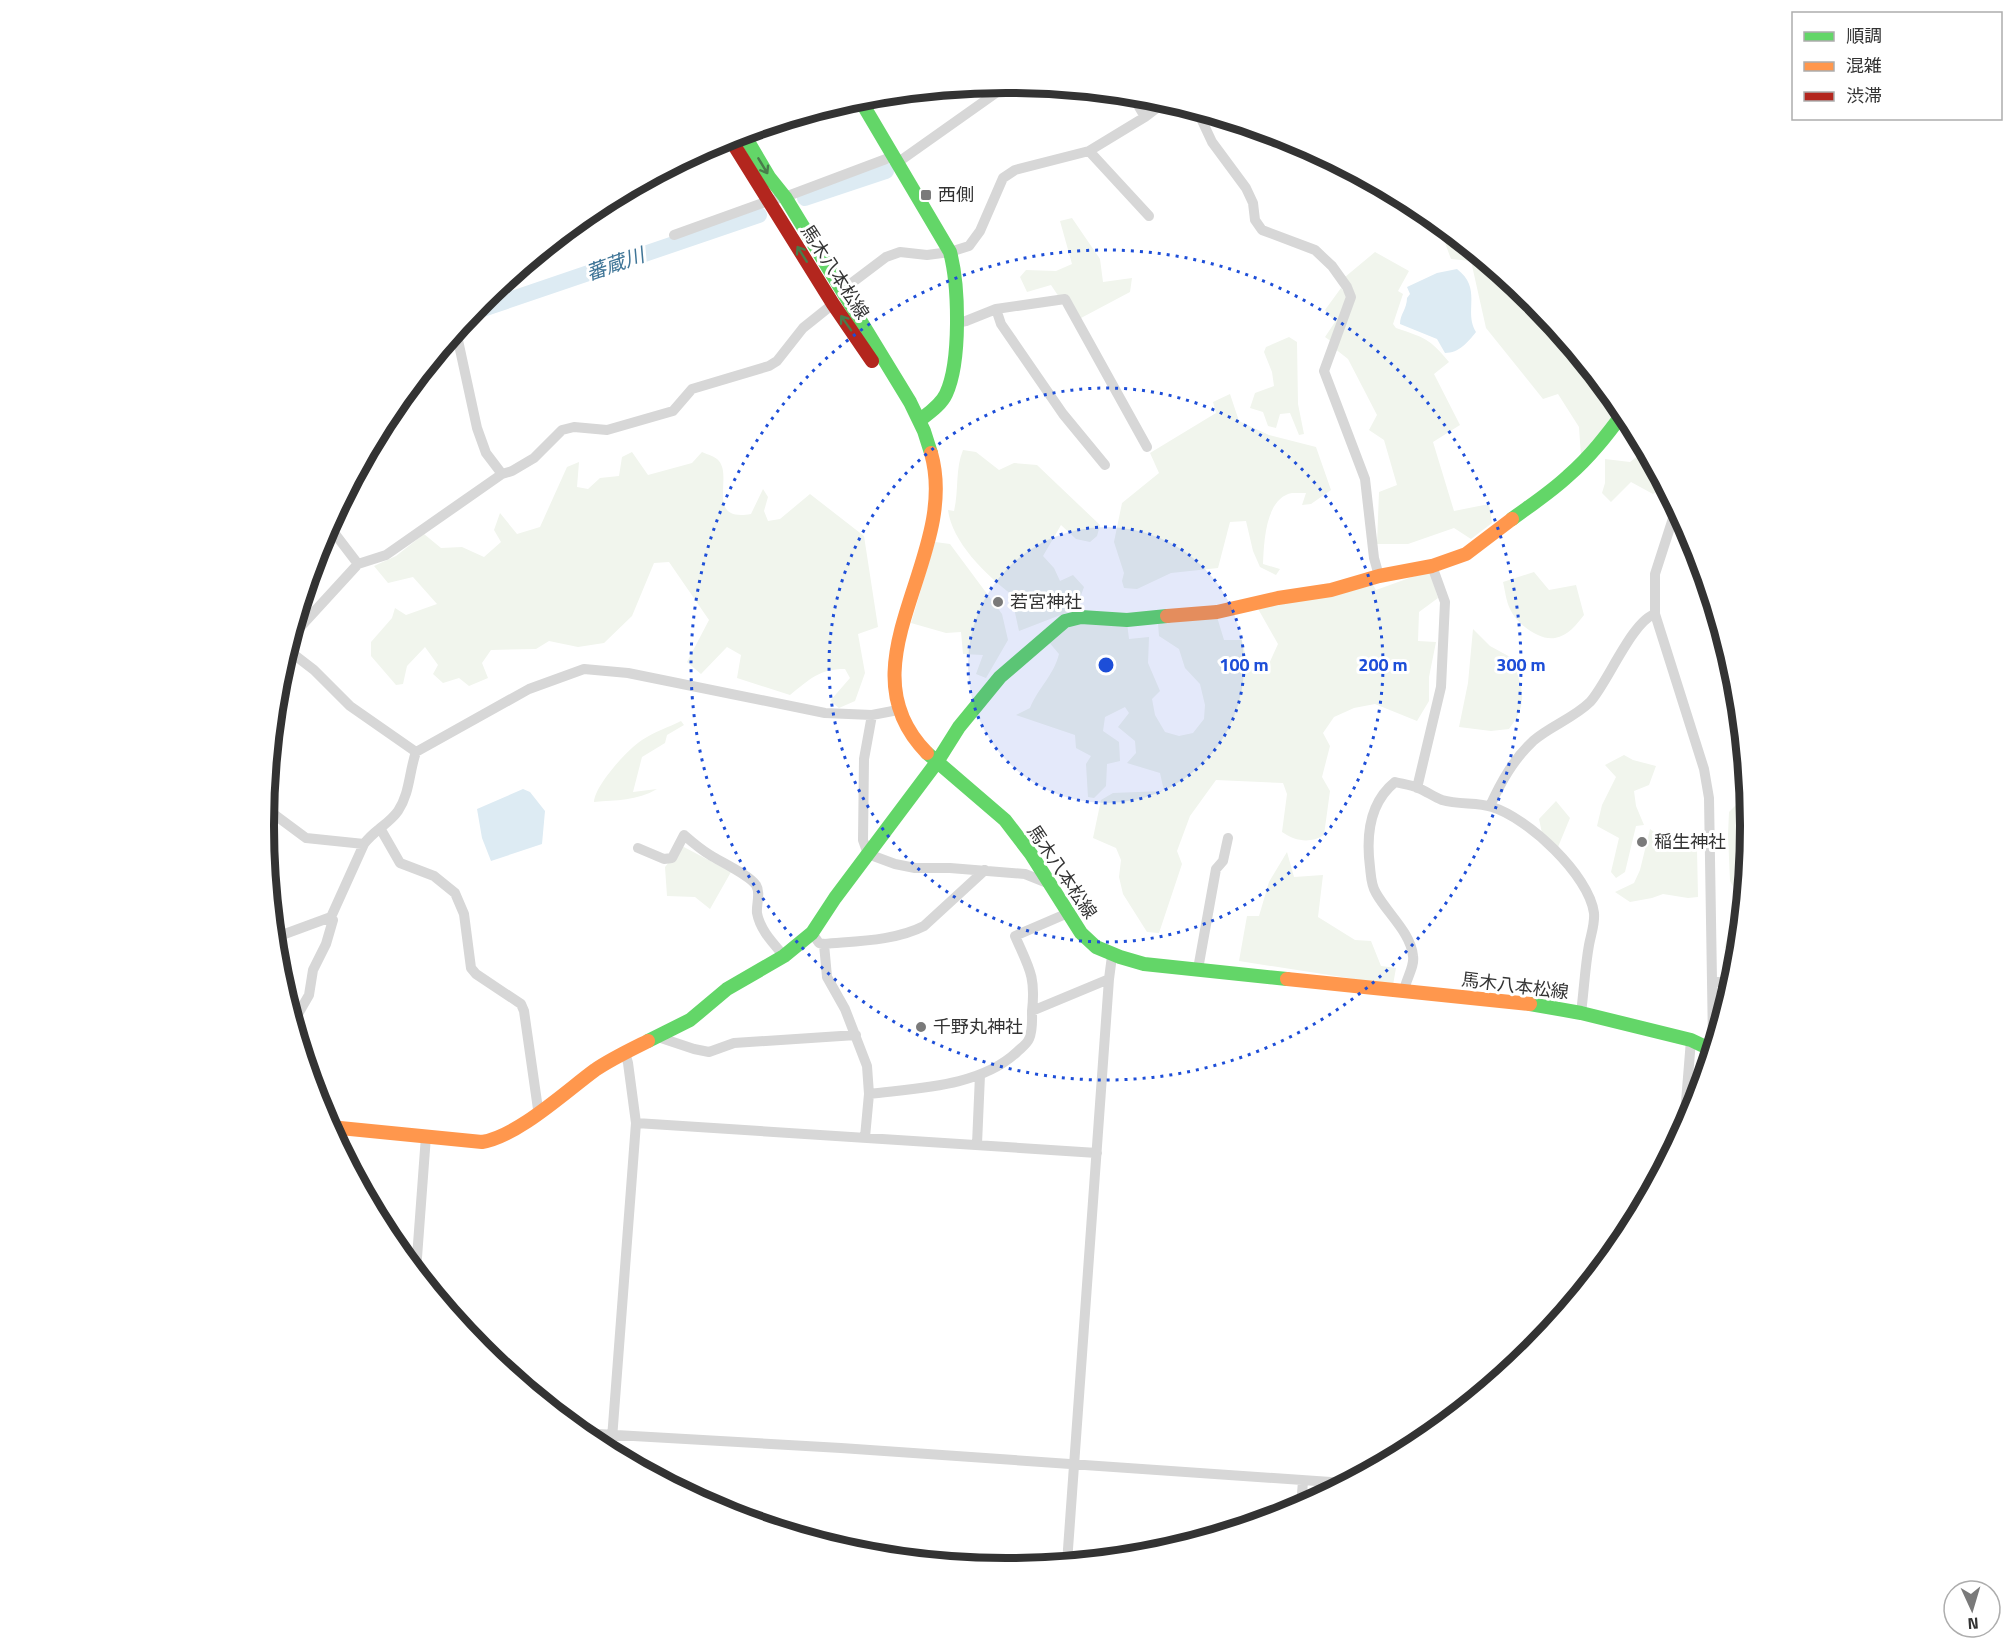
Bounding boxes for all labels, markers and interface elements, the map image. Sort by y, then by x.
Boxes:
legend [1792,12,2002,120]
text: 順調 [1846,22,1882,49]
text: 混雑 [1846,52,1882,79]
text: 渋滞 [1846,82,1882,109]
one-way arrow [757,157,769,174]
place label: 西側 [938,181,974,208]
marker: 西側 [919,188,933,202]
street label: 馬木八本松線 [795,219,876,324]
water label: 蕃蔵川 [581,238,650,288]
one-way arrow [795,246,807,263]
one-way arrow [840,316,852,332]
place label: 若宮神社 [1010,588,1082,615]
marker: 若宮神社 [991,595,1005,609]
text: 100 m [1219,651,1269,678]
text: 200 m [1358,651,1408,678]
text: 300 m [1496,651,1546,678]
centre of rings [1096,655,1116,675]
street label: 馬木八本松線 [1021,819,1104,924]
place label: 稲生神社 [1654,828,1726,855]
marker: 稲生神社 [1635,835,1649,849]
street label: 馬木八本松線 [1460,966,1570,1005]
place label: 千野丸神社 [933,1013,1023,1040]
marker: 千野丸神社 [914,1020,928,1034]
north arrow [1942,1579,2002,1639]
text: N [1967,1612,1979,1636]

